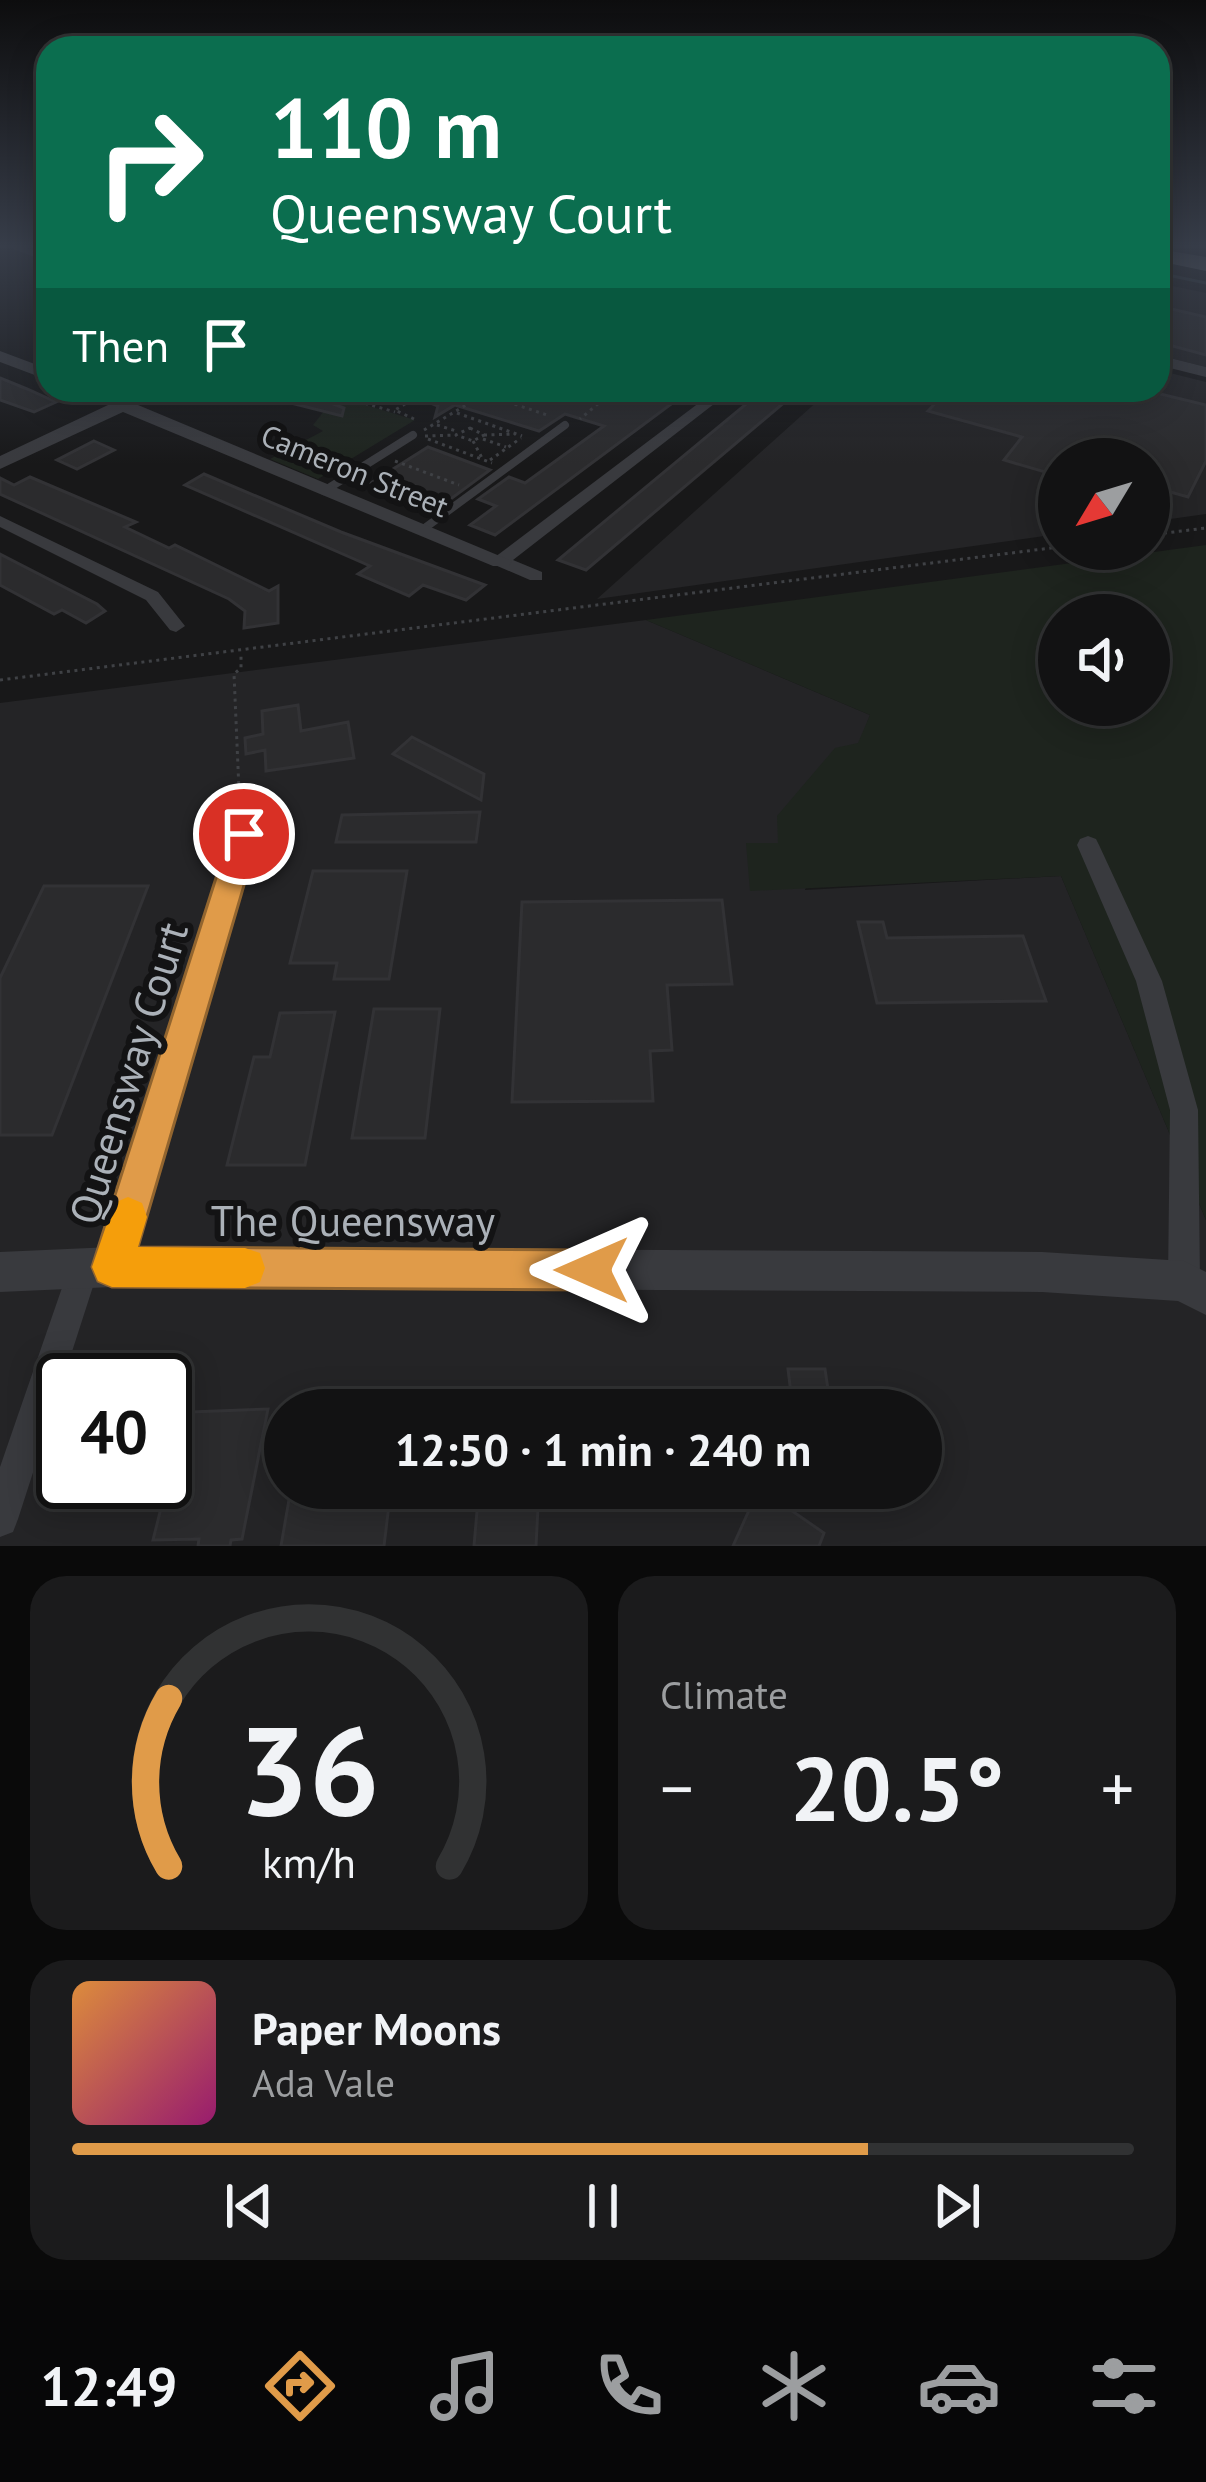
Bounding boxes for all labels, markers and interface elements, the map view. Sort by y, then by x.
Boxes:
text: 110 m [270,72,502,181]
icon: right [72,84,228,240]
text: Queensway Court [270,178,672,248]
icon: arrive [193,312,259,378]
text: Then [72,316,169,374]
street label: Cameron Street [256,415,454,525]
north arrow [1038,438,1170,570]
map controls [1038,438,1170,726]
button: sound [1038,594,1170,726]
pin [193,783,295,885]
icon: arrive [211,801,277,867]
street label: Queensway Court [56,915,200,1231]
street label: The Queensway [211,1193,496,1248]
position arrow [529,1207,655,1333]
speed limit sign: 40 [36,1353,192,1509]
text: 12:50 · 1 min · 240 m [395,1420,811,1478]
text: Climate [660,1669,788,1720]
text: 36 [238,1688,380,1849]
text: 20.5° [790,1729,1004,1846]
text: − [660,1745,693,1830]
text: + [1101,1745,1134,1830]
text: km/h [262,1834,356,1890]
text: Paper Moons [252,1999,501,2057]
text: Ada Vale [252,2057,395,2108]
icon: previous [216,2173,282,2239]
icon: pause [570,2173,636,2239]
icon: next [924,2173,990,2239]
icon: directions [258,2344,342,2428]
icon: music [423,2344,507,2428]
icon: phone [587,2344,671,2428]
icon: climate [752,2344,836,2428]
icon: car [917,2344,1001,2428]
icon: filters [1082,2344,1166,2428]
text: 12:49 [40,2351,177,2421]

